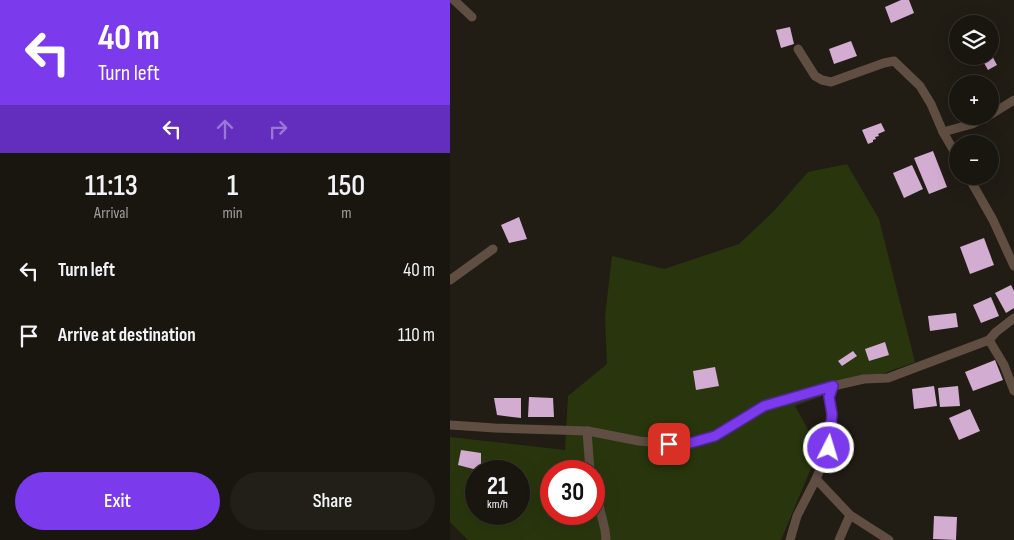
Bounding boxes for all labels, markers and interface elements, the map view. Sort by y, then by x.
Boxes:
map controls [949,15,999,185]
button: layers [949,15,999,65]
text: 40 m [98,17,160,60]
icon: left [15,20,80,85]
text: Turn left [98,60,160,87]
button: + [949,75,999,125]
icon: left [158,115,186,143]
icon: ahead [211,115,239,143]
icon: right [264,115,292,143]
button: − [949,135,999,185]
text: 11:13 [85,168,138,204]
text: 1 [227,168,238,204]
text: 150 [327,168,365,204]
text: Arrival [94,204,128,223]
text: min [223,204,243,223]
text: m [341,204,351,223]
icon: left [15,257,43,285]
text: Turn left [58,259,115,282]
text: 40 m [403,259,435,282]
icon: arrive [15,322,43,350]
text: Arrive at destination [58,324,196,347]
text: 110 m [398,324,435,347]
position arrow [802,421,854,473]
pin [648,423,690,465]
icon: arrive [655,430,683,458]
speed limit sign: 30 [540,460,605,525]
text: 21 [487,471,508,502]
button: Exit [15,472,220,530]
button: Share [230,472,435,530]
text: km/h [487,497,508,512]

